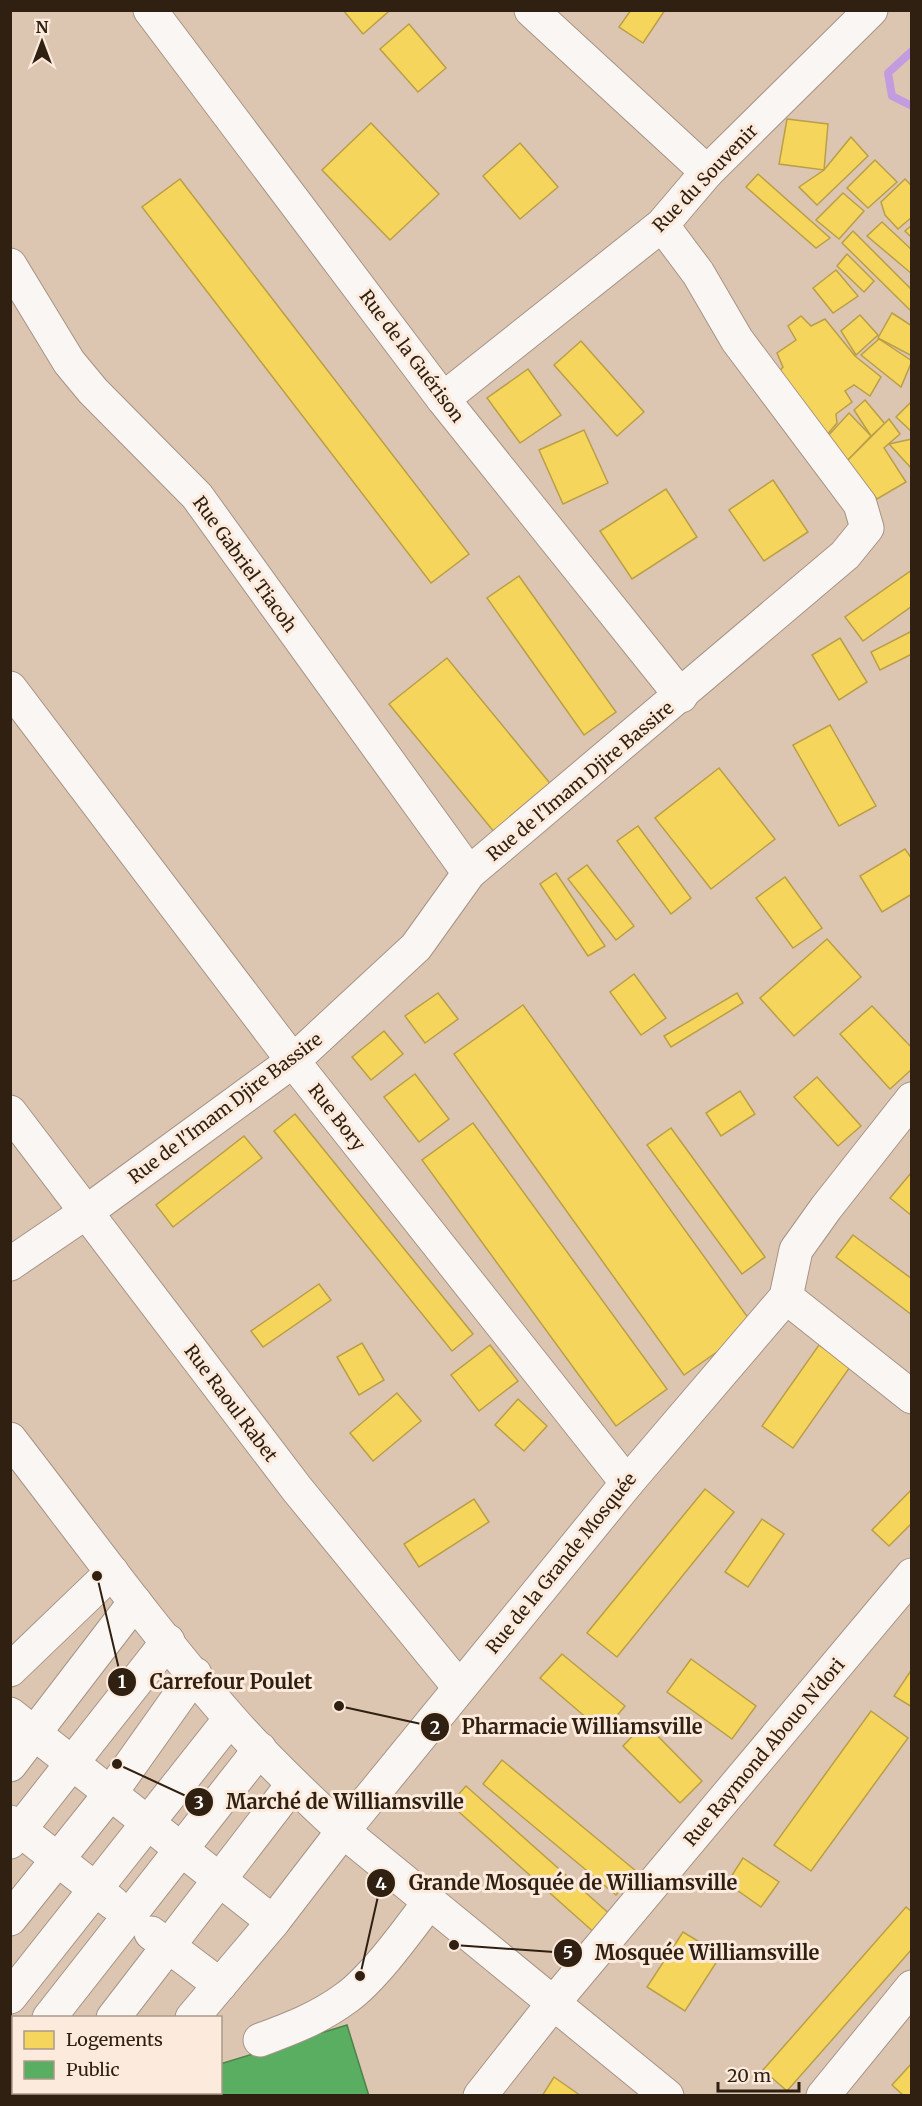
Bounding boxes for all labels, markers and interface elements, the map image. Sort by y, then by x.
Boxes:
north arrow [12,12,72,72]
text: N [36,17,49,37]
street label: Rue du Souvenir [648,119,762,237]
street label: Rue de la Guérison [355,285,469,427]
street label: Rue Gabriel Tiacoh [188,491,302,637]
street label: Rue de l'Imam Djire Bassire [482,696,678,866]
street label: Rue de l'Imam Djire Bassire [124,1028,326,1188]
street label: Rue Bory [304,1079,371,1156]
street label: Rue Raoul Rabet [179,1340,283,1466]
street label: Rue de la Grande Mosquée [481,1468,641,1658]
street label: Rue Raymond Abouo N'dori [679,1653,849,1851]
callout: Carrefour Poulet [107,1663,324,1701]
text: Carrefour Poulet [150,1669,312,1694]
text: 1 [118,1670,126,1693]
callout: Pharmacie Williamsville [420,1708,715,1746]
text: Pharmacie Williamsville [461,1714,703,1739]
text: 2 [430,1716,440,1739]
callout: Marché de Williamsville [184,1783,476,1821]
text: Marché de Williamsville [226,1789,464,1814]
text: 3 [194,1791,204,1814]
callout: Grande Mosquée de Williamsville [366,1864,749,1902]
text: Grande Mosquée de Williamsville [409,1870,737,1895]
text: 4 [375,1872,387,1895]
callout: Mosquée Williamsville [553,1934,831,1972]
text: Mosquée Williamsville [595,1940,819,1965]
text: 5 [563,1941,573,1964]
legend [12,2016,222,2094]
text: Logements [66,2028,163,2051]
scale bar [718,2055,799,2093]
text: Public [66,2058,120,2081]
text: 20 m [727,2064,771,2087]

